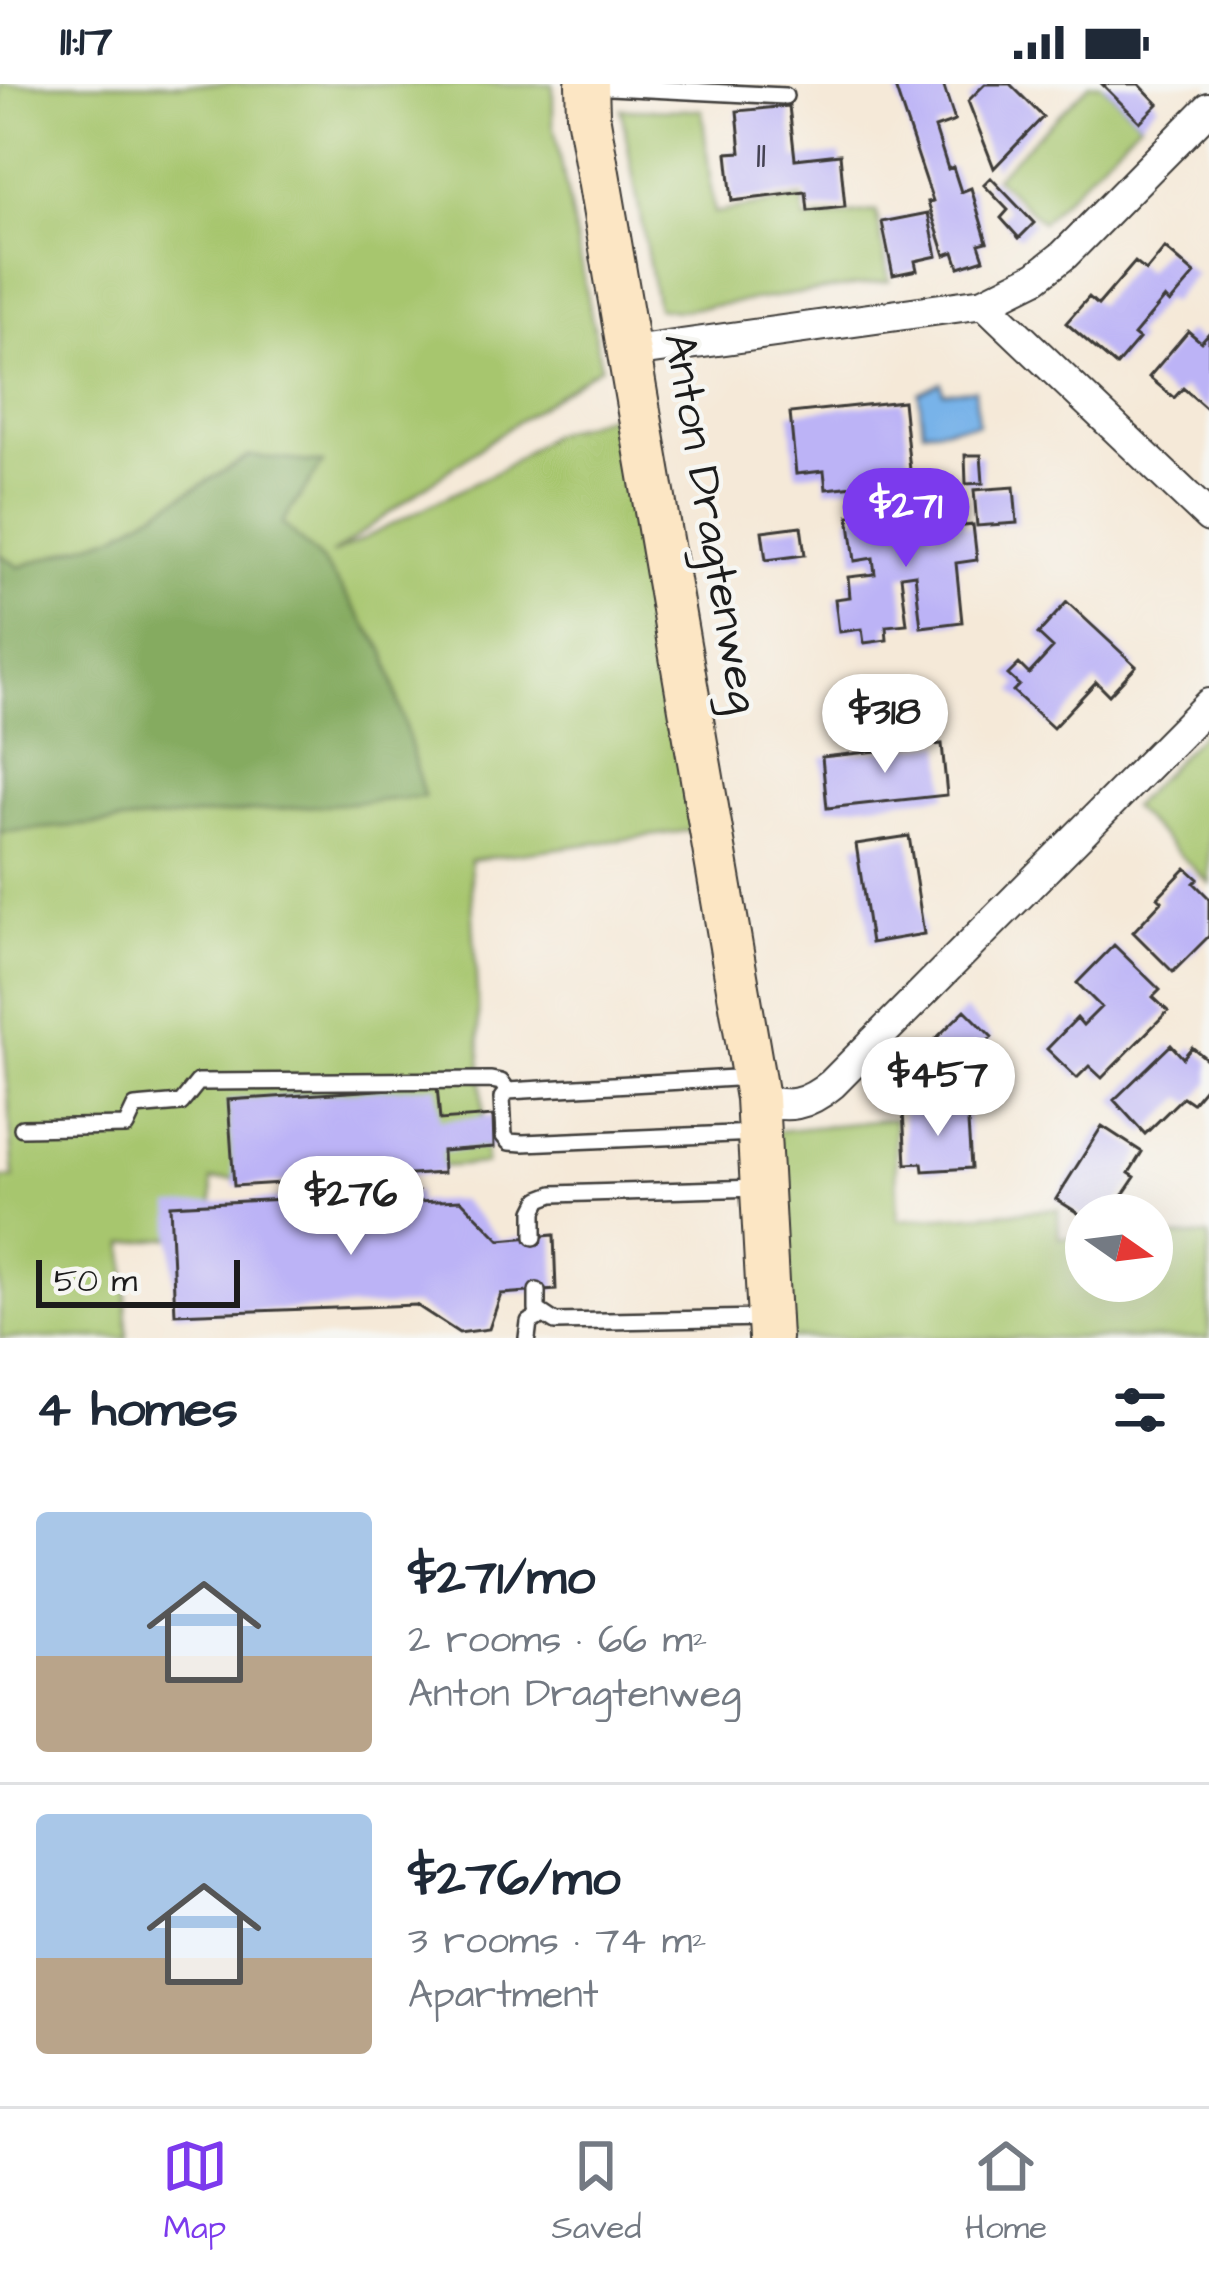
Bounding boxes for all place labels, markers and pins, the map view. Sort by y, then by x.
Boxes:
pin: $271 [835,468,977,570]
pin: $318 [814,674,956,776]
pin: $457 [867,1037,1009,1139]
pin: $276 [280,1156,422,1258]

